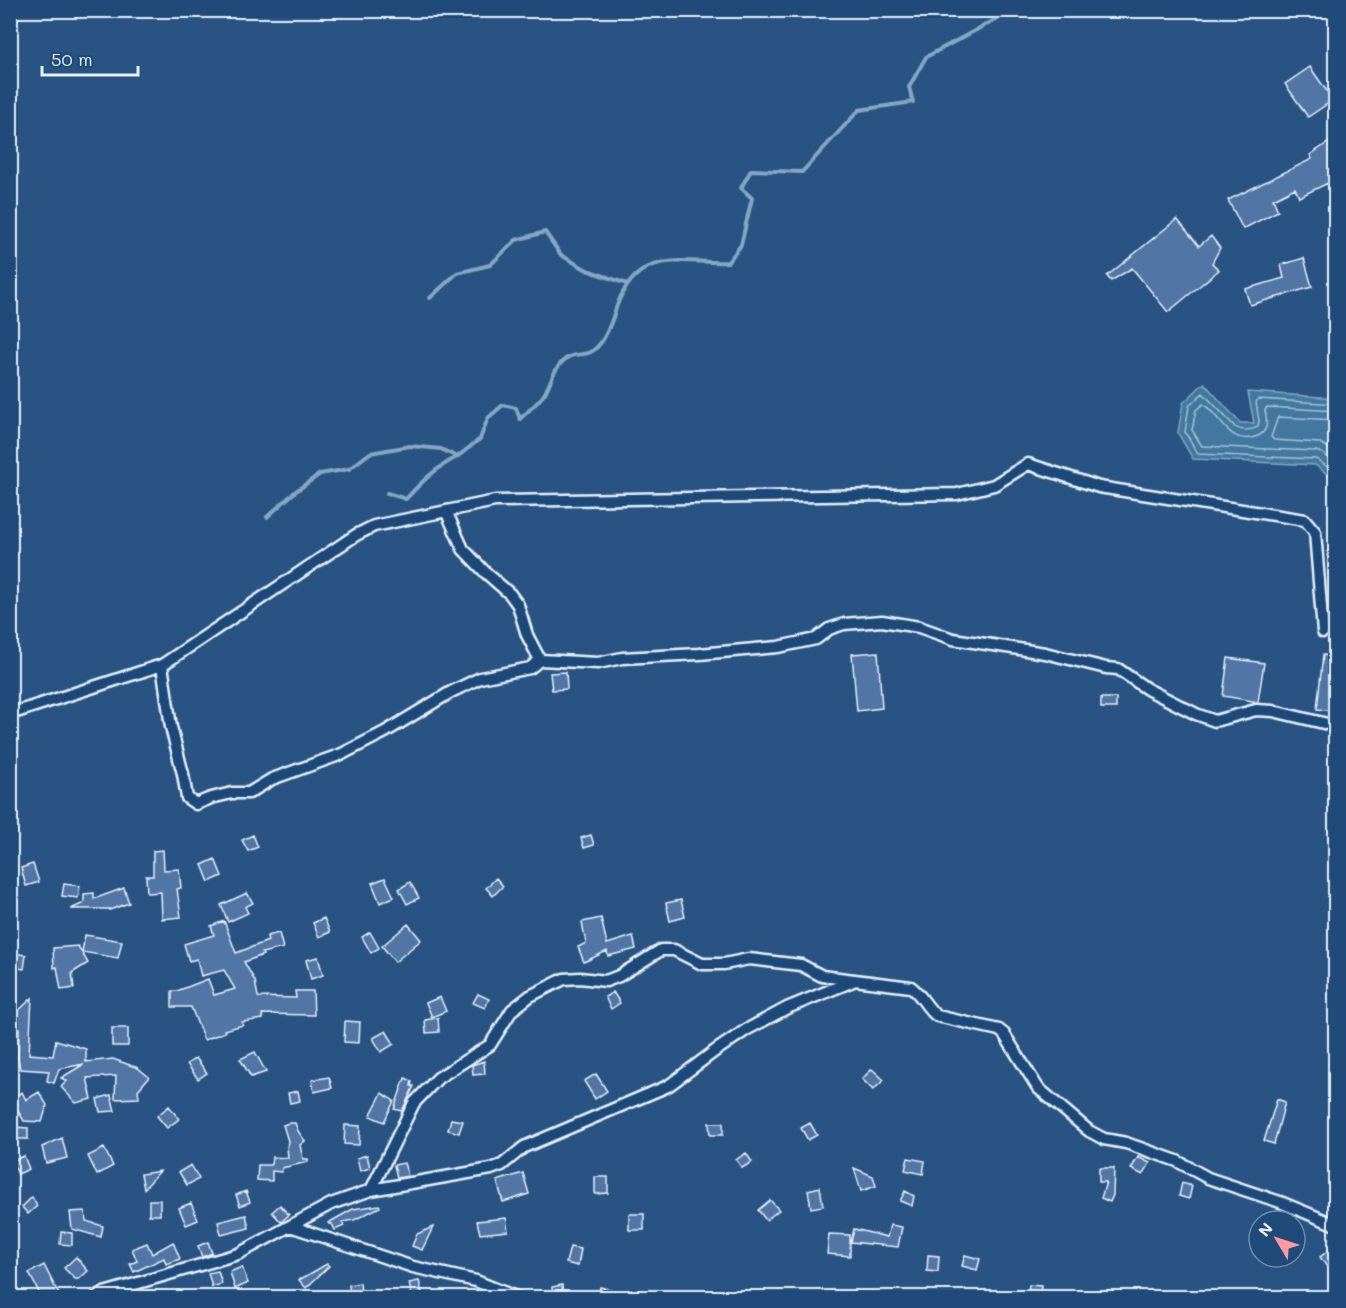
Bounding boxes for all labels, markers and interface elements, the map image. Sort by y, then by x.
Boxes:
scale bar [42,39,138,77]
text: 50 m [51,47,93,71]
north arrow [1247,1209,1307,1269]
text: N [1253,1218,1277,1241]

